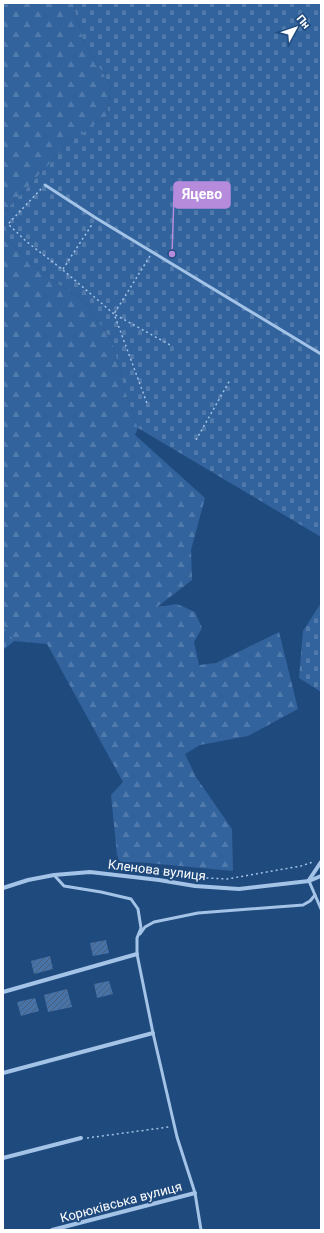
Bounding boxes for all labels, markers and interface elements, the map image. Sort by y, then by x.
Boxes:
north arrow [276,8,316,48]
text: Пн [294,12,313,31]
callout: Яцево [174,182,230,208]
text: Яцево [181,186,222,202]
street label: Кленова вулиця [107,857,207,883]
street label: Корюківська вулиця [58,1179,184,1225]

